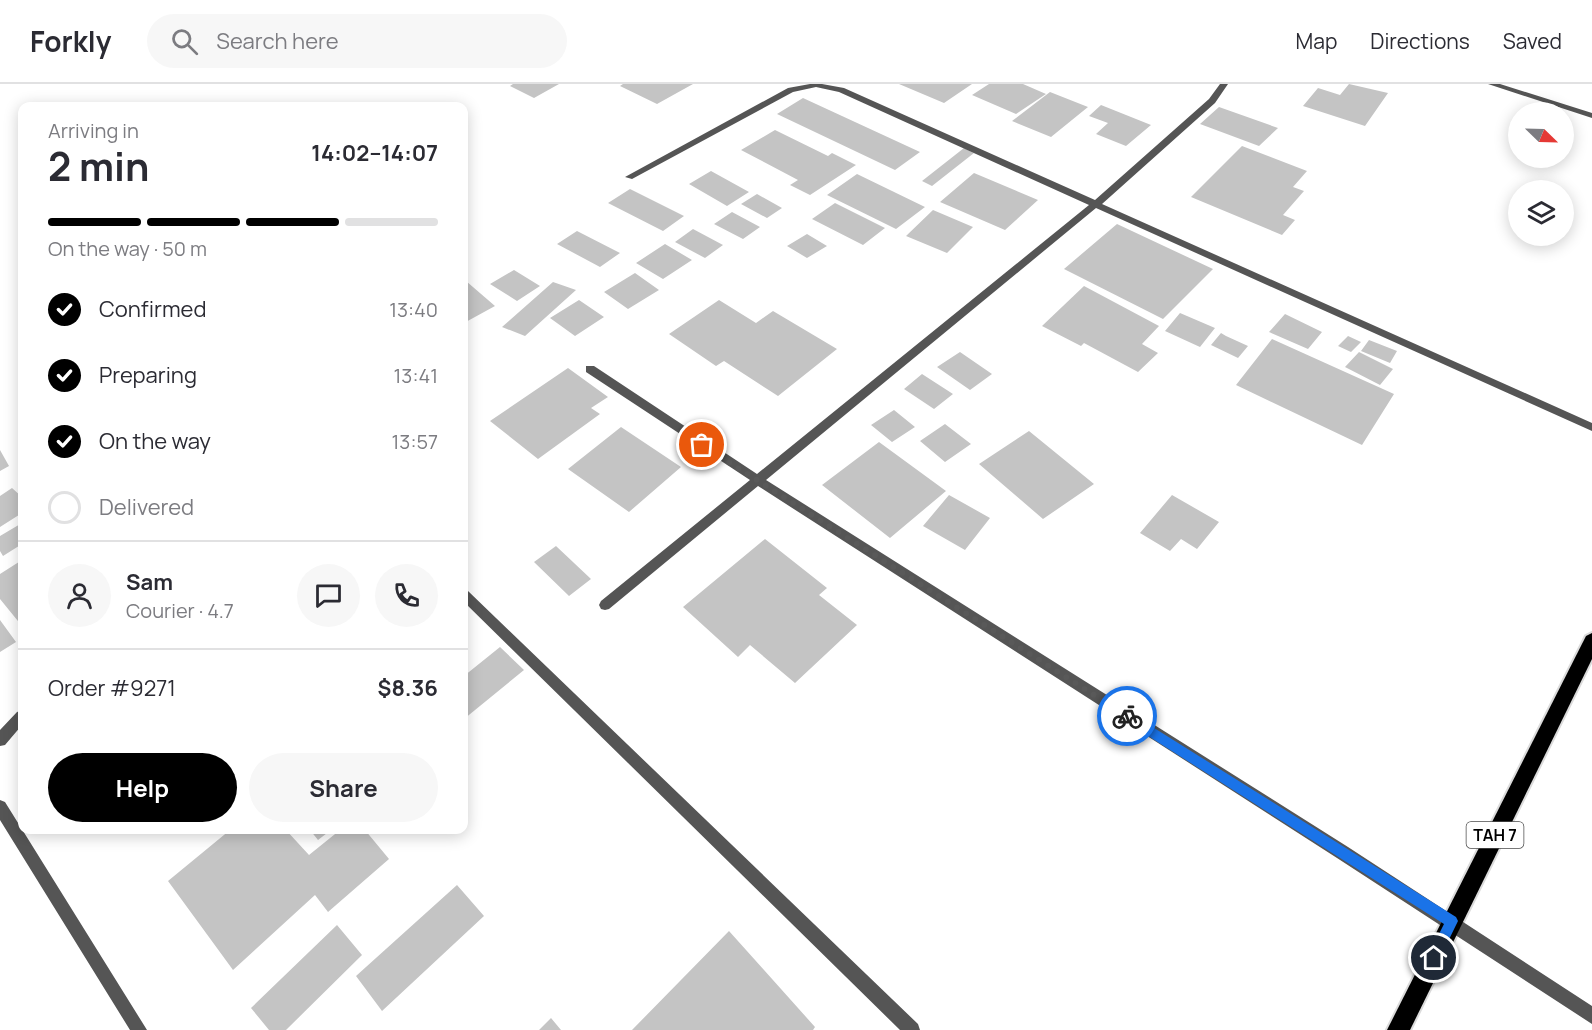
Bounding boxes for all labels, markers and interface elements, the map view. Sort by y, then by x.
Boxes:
search box [147,14,567,68]
text: Forkly [30,22,111,60]
icon: search [168,25,201,58]
text: Search here [216,26,339,56]
text: Map [1296,27,1337,55]
text: Directions [1370,27,1470,55]
text: Saved [1503,27,1562,55]
north arrow [1508,102,1574,168]
map controls [1508,102,1574,246]
text: Arriving in [48,117,139,144]
text: 14:02–14:07 [311,138,438,168]
text: 2 min [48,139,149,193]
button: layers [1508,180,1574,246]
text: On the way · 50 m [48,235,207,262]
icon: check [48,293,81,326]
text: Confirmed [99,294,207,324]
text: 13:40 [389,296,438,323]
icon: check [48,359,81,392]
text: Preparing [99,360,197,390]
text: 13:41 [394,362,438,389]
pin [676,419,727,470]
icon: check [48,425,81,458]
text: On the way [99,426,211,456]
text: 13:57 [392,428,438,455]
icon: bag [685,428,718,461]
text: Delivered [99,492,194,522]
button: person [48,564,111,627]
button: chat [297,564,360,627]
button: phone [375,564,438,627]
text: Sam [126,567,173,597]
text: Courier · 4.7 [126,597,234,624]
text: Order #9271 [48,673,176,703]
text: $8.36 [378,673,438,703]
courier [1097,686,1157,746]
icon: bike [1111,700,1144,733]
button: Help [48,753,237,822]
button: Share [249,753,438,822]
road number: TAH 7 [1466,822,1524,848]
pin [1408,932,1459,983]
icon: home [1417,941,1450,974]

